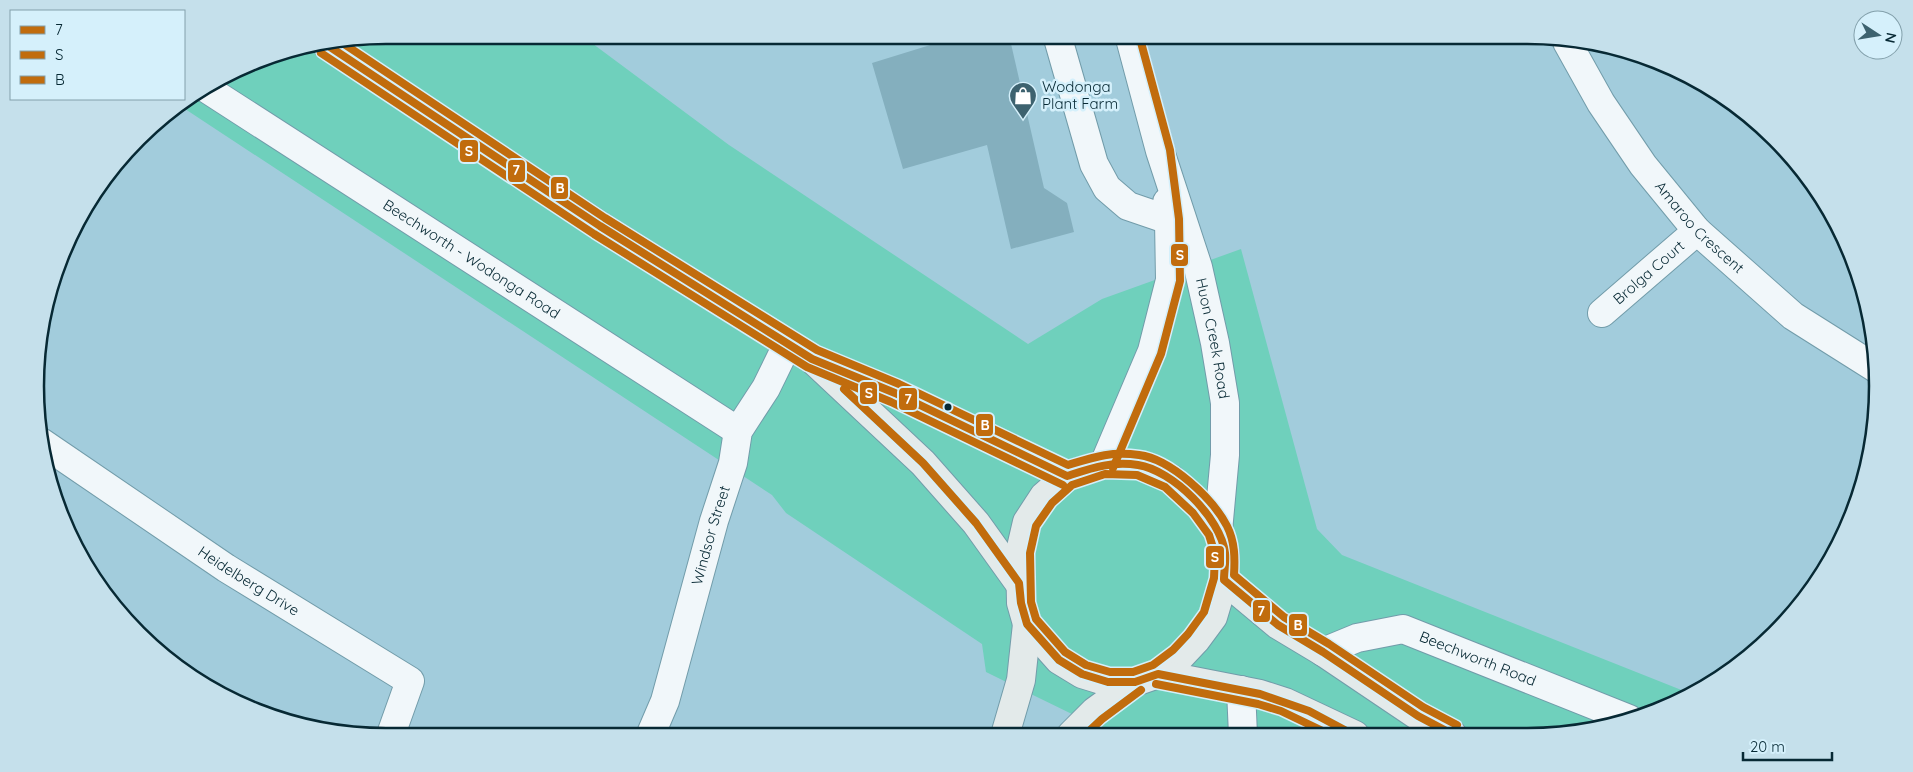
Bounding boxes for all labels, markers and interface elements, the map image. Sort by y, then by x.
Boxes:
legend [10,10,185,100]
north arrow [1853,10,1903,60]
text: 7 [55,20,63,39]
text: N [1881,31,1901,45]
text: S [55,45,63,64]
text: B [55,70,65,89]
place label: Wodonga Plant Farm [1042,77,1118,113]
shop icon: Wodonga Plant Farm [1008,81,1038,120]
line badge: S [459,139,479,163]
text: S [465,142,473,160]
line badge: 7 [507,159,526,183]
text: 7 [512,161,520,179]
line badge: B [550,176,569,200]
street label: Amaroo Crescent [1651,177,1748,277]
text: B [555,179,565,197]
street label: Beechworth - Wodonga Road [380,195,564,323]
street label: Brolga Court [1609,236,1688,308]
line badge: S [1170,243,1189,267]
text: S [1176,246,1184,264]
street label: Huon Creek Road [1192,276,1234,400]
line badge: S [859,381,878,405]
text: S [865,384,873,402]
line badge: 7 [898,387,918,411]
text: 7 [904,390,912,408]
unlabelled marker [943,402,953,412]
line badge: B [975,413,994,437]
text: B [980,416,990,434]
street label: Windsor Street [687,483,734,587]
street label: Heidelberg Drive [194,542,303,620]
line badge: S [1205,545,1225,569]
text: S [1211,548,1219,566]
line badge: 7 [1252,599,1271,623]
text: 7 [1257,602,1265,620]
line badge: B [1288,613,1308,637]
text: B [1293,616,1303,634]
street label: Beechworth Road [1417,626,1539,690]
scale bar [1743,730,1832,762]
text: 20 m [1750,737,1785,756]

